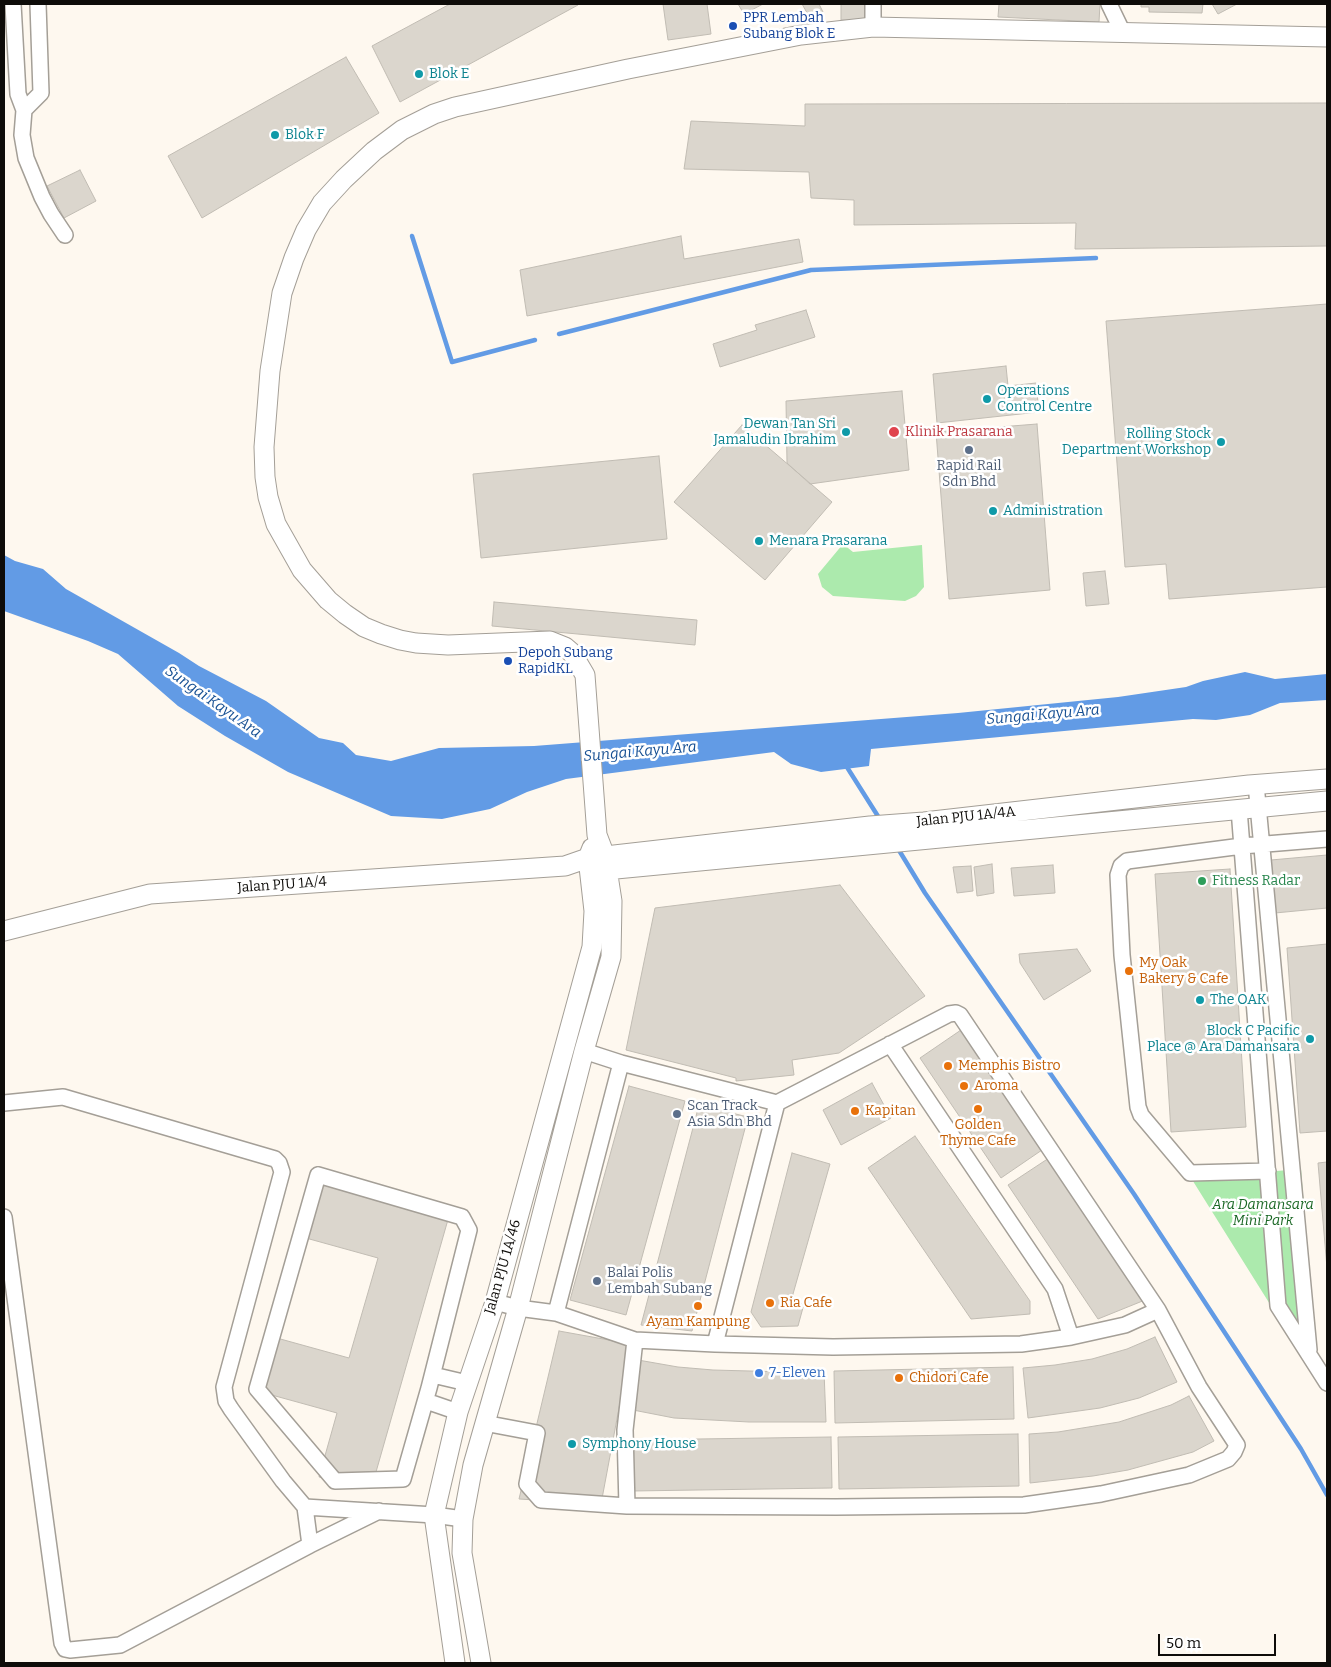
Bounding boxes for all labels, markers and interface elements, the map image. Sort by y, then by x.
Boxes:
place label: PPR Lembah Subang Blok E [743,10,835,42]
marker: PPR Lembah Subang Blok E [727,20,739,32]
place label: Blok E [429,66,469,82]
marker: Blok E [413,68,425,80]
place label: Blok F [285,127,325,143]
marker: Blok F [269,129,281,141]
place label: Operations Control Centre [997,383,1092,416]
marker: Operations Control Centre [981,393,993,405]
place label: Dewan Tan Sri Jamaludin Ibrahim [713,416,836,448]
place label: Klinik Prasarana [905,424,1013,440]
marker: Klinik Prasarana [887,425,901,439]
marker: Dewan Tan Sri Jamaludin Ibrahim [840,426,852,438]
place label: Rolling Stock Department Workshop [1062,426,1211,458]
marker: Rolling Stock Department Workshop [1215,436,1227,448]
marker: Rapid Rail Sdn Bhd [963,444,975,456]
place label: Rapid Rail Sdn Bhd [936,458,1002,491]
place label: Administration [1003,503,1103,519]
marker: Administration [987,505,999,517]
place label: Menara Prasarana [769,533,888,549]
marker: Menara Prasarana [753,535,765,547]
place label: Depoh Subang RapidKL [518,645,613,678]
marker: Depoh Subang RapidKL [502,655,514,667]
water label: Sungai Kayu Ara [161,662,265,742]
water label: Sungai Kayu Ara [986,701,1100,729]
water label: Sungai Kayu Ara [583,738,697,766]
street label: Jalan PJU 1A/4A [916,803,1016,831]
place label: Fitness Radar [1212,873,1300,889]
street label: Jalan PJU 1A/4 [237,874,327,896]
marker: Fitness Radar [1196,875,1208,887]
place label: My Oak Bakery & Cafe [1139,955,1228,988]
marker: My Oak Bakery & Cafe [1123,965,1135,977]
place label: The OAK [1210,992,1267,1008]
marker: The OAK [1194,994,1206,1006]
place label: Block C Pacific Place @ Ara Damansara [1147,1023,1300,1056]
marker: Block C Pacific Place @ Ara Damansara [1304,1033,1316,1045]
place label: Memphis Bistro [958,1058,1061,1074]
marker: Memphis Bistro [942,1060,954,1072]
place label: Aroma [974,1078,1019,1094]
marker: Aroma [958,1080,970,1092]
place label: Scan Track Asia Sdn Bhd [687,1098,772,1130]
place label: Kapitan [865,1103,916,1119]
marker: Golden Thyme Cafe [972,1103,984,1115]
marker: Kapitan [849,1105,861,1117]
marker: Scan Track Asia Sdn Bhd [671,1108,683,1120]
place label: Golden Thyme Cafe [940,1117,1016,1150]
park label: Ara Damansara Mini Park [1212,1197,1314,1230]
street label: Jalan PJU 1A/46 [481,1218,525,1316]
place label: Balai Polis Lembah Subang [607,1265,712,1298]
marker: Balai Polis Lembah Subang [591,1275,603,1287]
place label: Ria Cafe [780,1295,832,1311]
marker: Ria Cafe [764,1297,776,1309]
marker: Ayam Kampung [692,1300,704,1312]
place label: Ayam Kampung [646,1314,750,1330]
place label: 7-Eleven [769,1365,826,1381]
marker: 7-Eleven [753,1367,765,1379]
place label: Chidori Cafe [909,1370,989,1386]
marker: Chidori Cafe [893,1372,905,1384]
place label: Symphony House [582,1436,696,1452]
marker: Symphony House [566,1438,578,1450]
scale bar [1161,1624,1278,1656]
text: 50 m [1166,1634,1201,1652]

